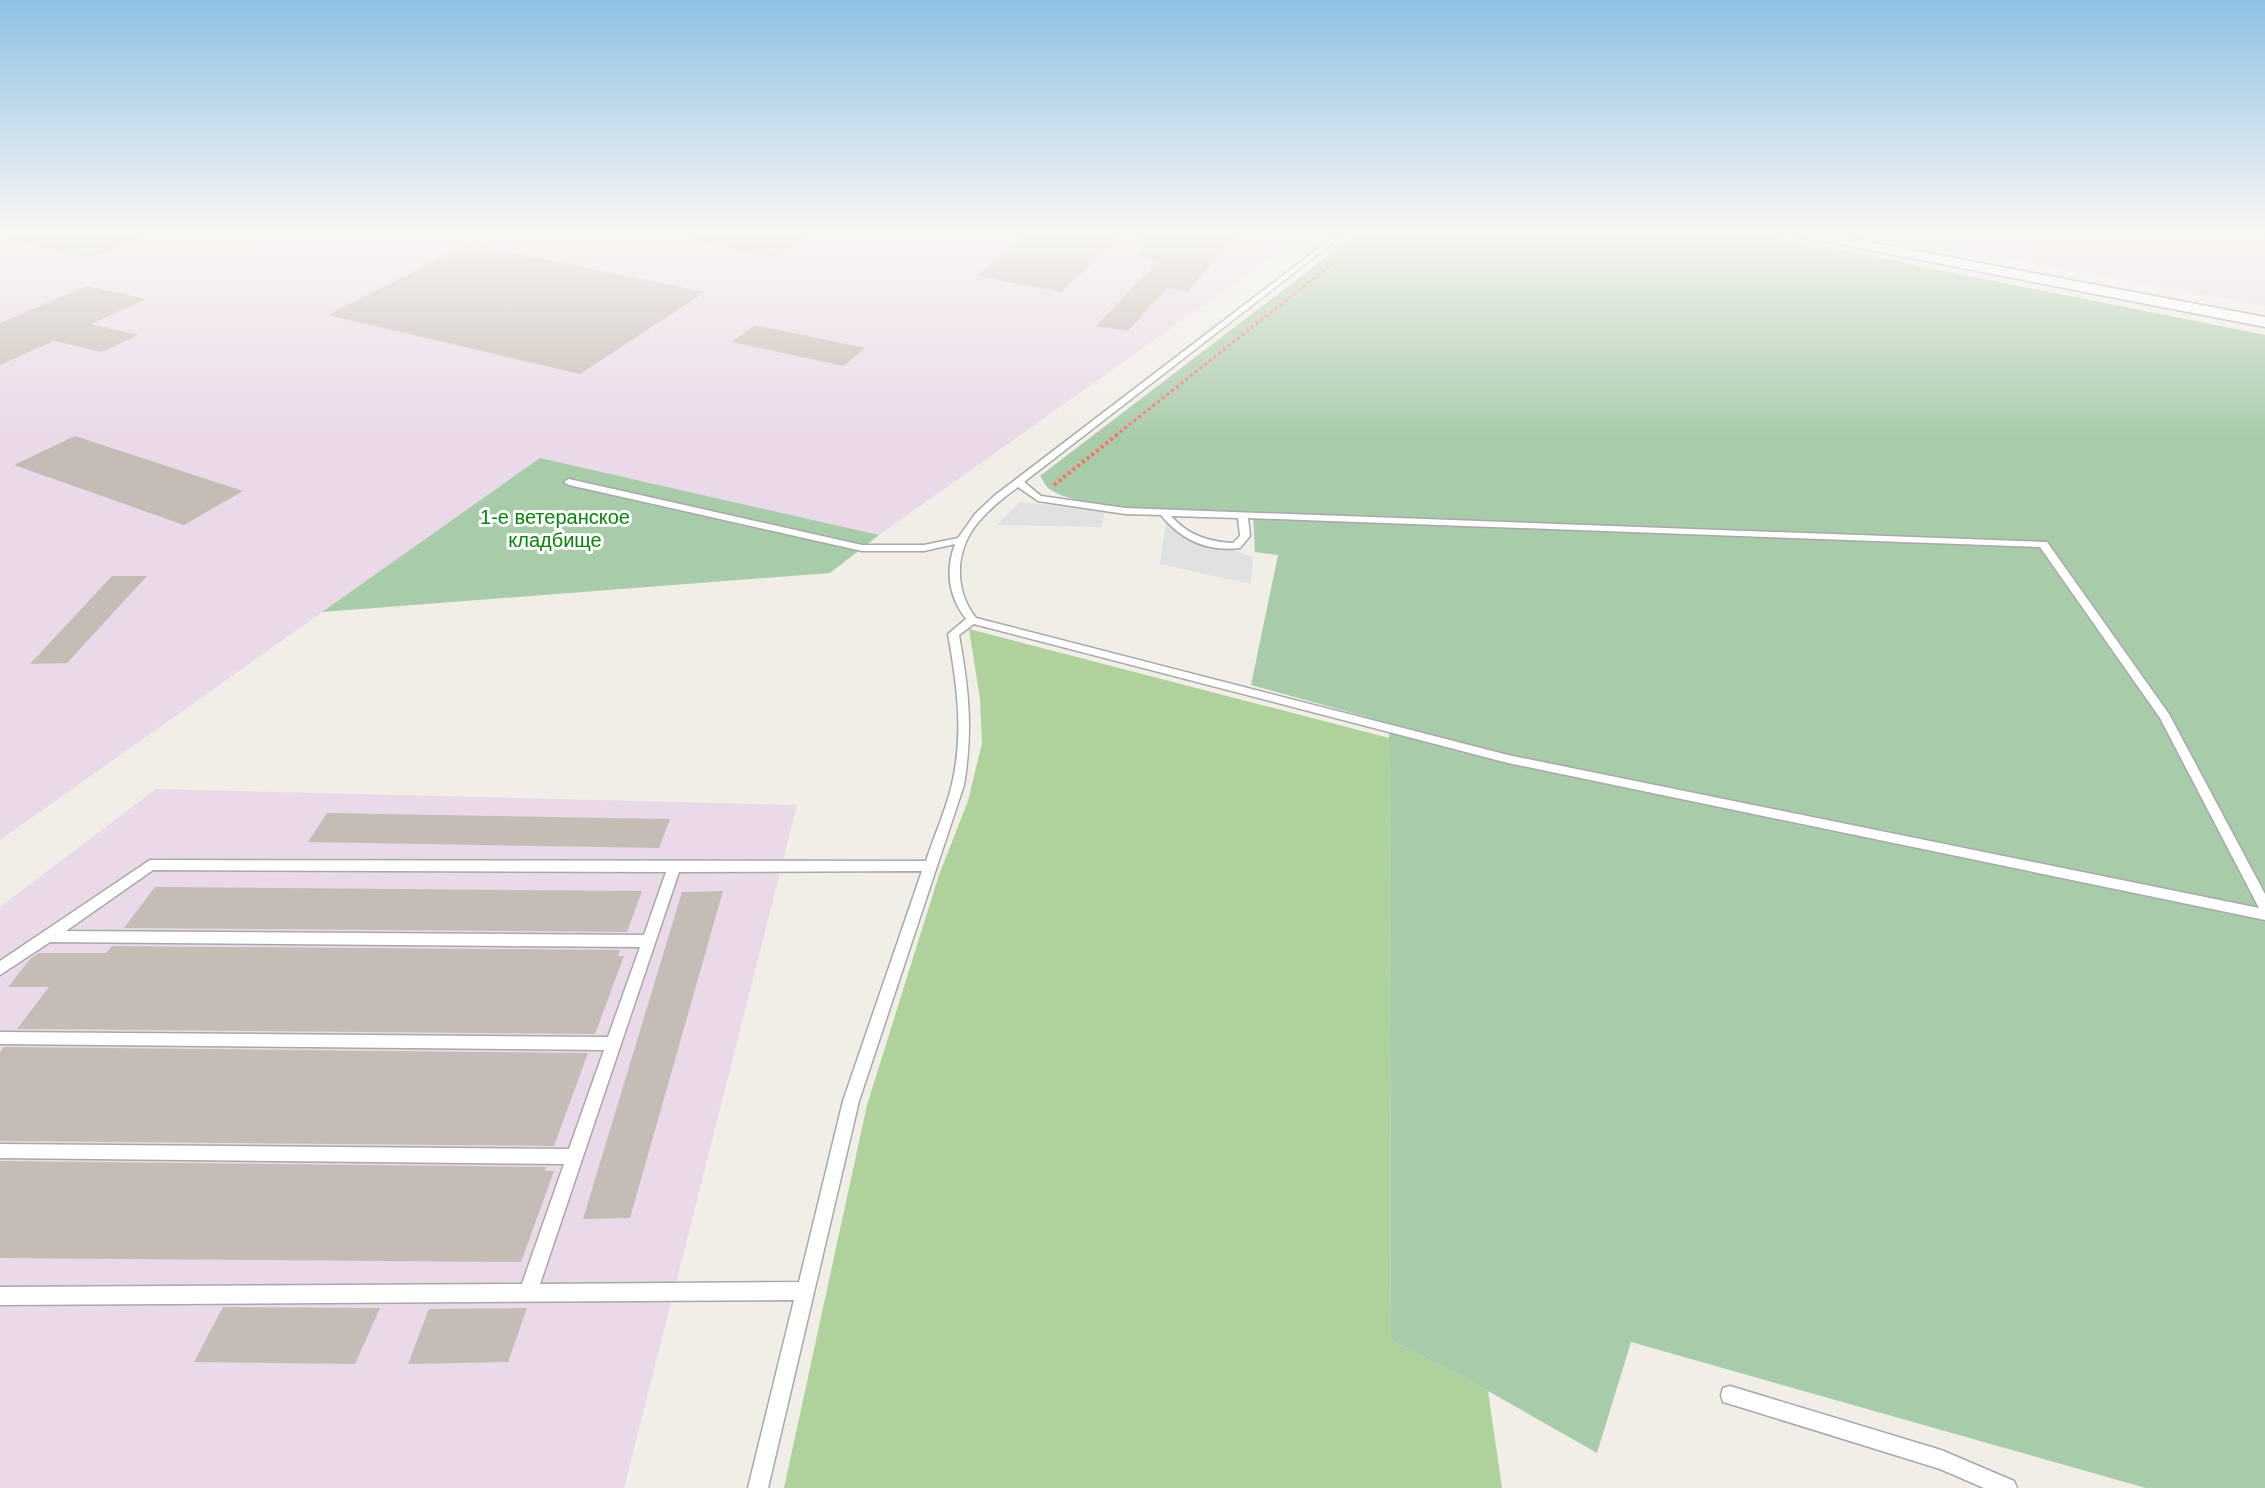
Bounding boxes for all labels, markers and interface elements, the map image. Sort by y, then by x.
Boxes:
park label: 1-е ветеранское кладбище [480,506,630,551]

